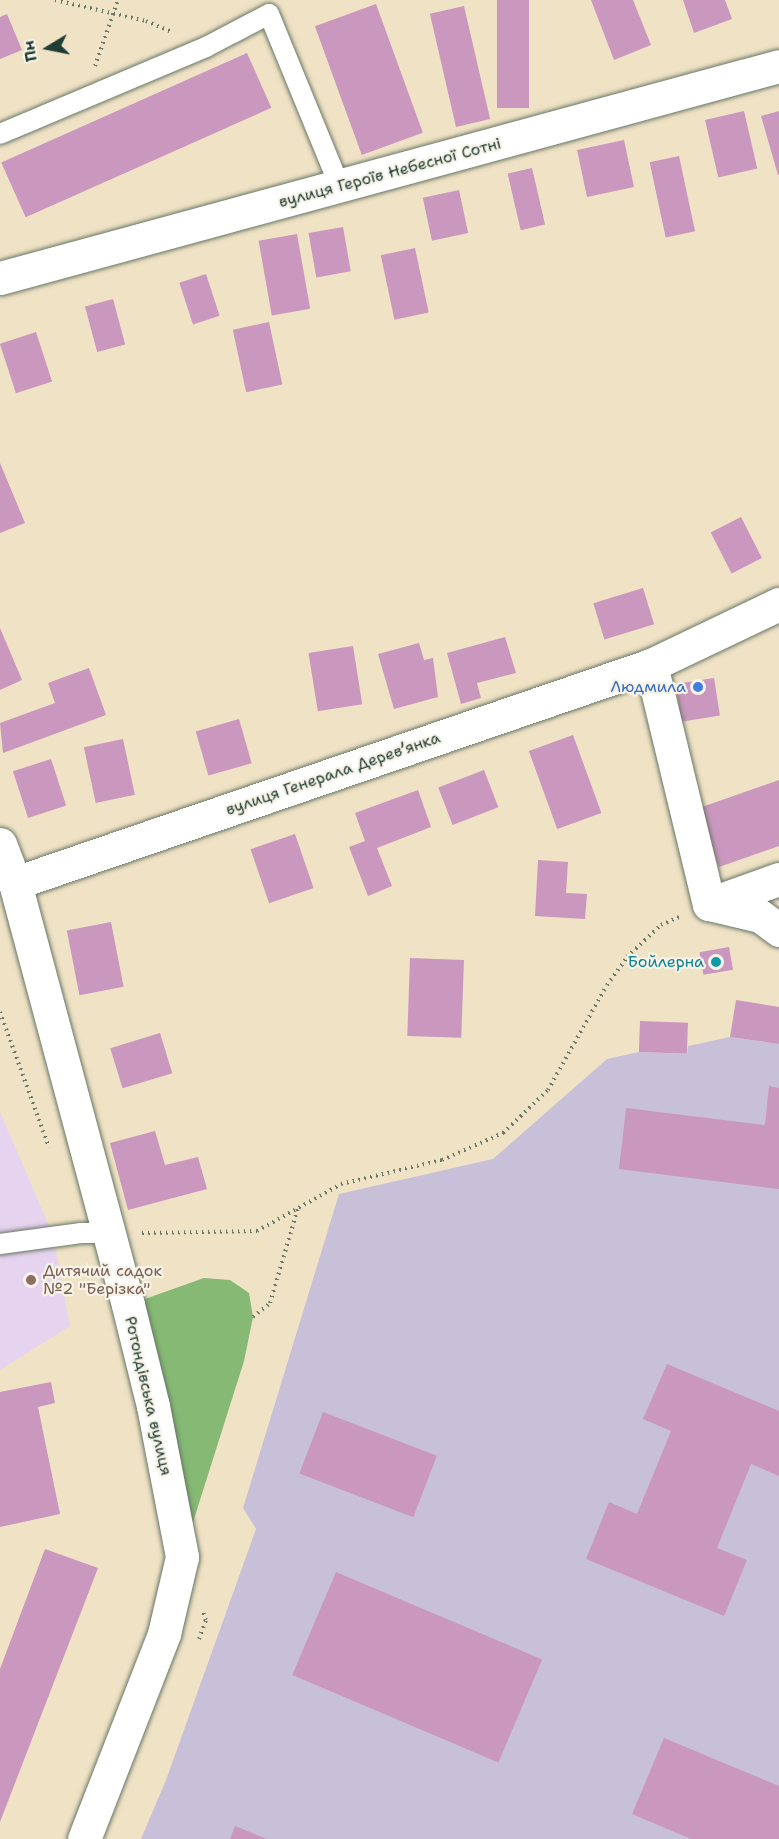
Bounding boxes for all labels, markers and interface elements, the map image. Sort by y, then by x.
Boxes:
north arrow [18,18,78,78]
text: Пн [18,39,42,63]
street label: вулиця Героїв Небесної Сотні [277,134,503,212]
place label: Людмила [610,677,686,697]
marker: Людмила [691,680,705,694]
street label: вулиця Генерала Деревʼянка [223,728,443,820]
place label: Бойлерна [628,952,704,972]
marker: Бойлерна [709,955,723,969]
place label: Дитячий садок №2 "Берізка" [43,1261,162,1299]
marker: Дитячий садок №2 "Берізка" [24,1273,38,1287]
street label: Ротондівська вулиця [120,1315,176,1477]

